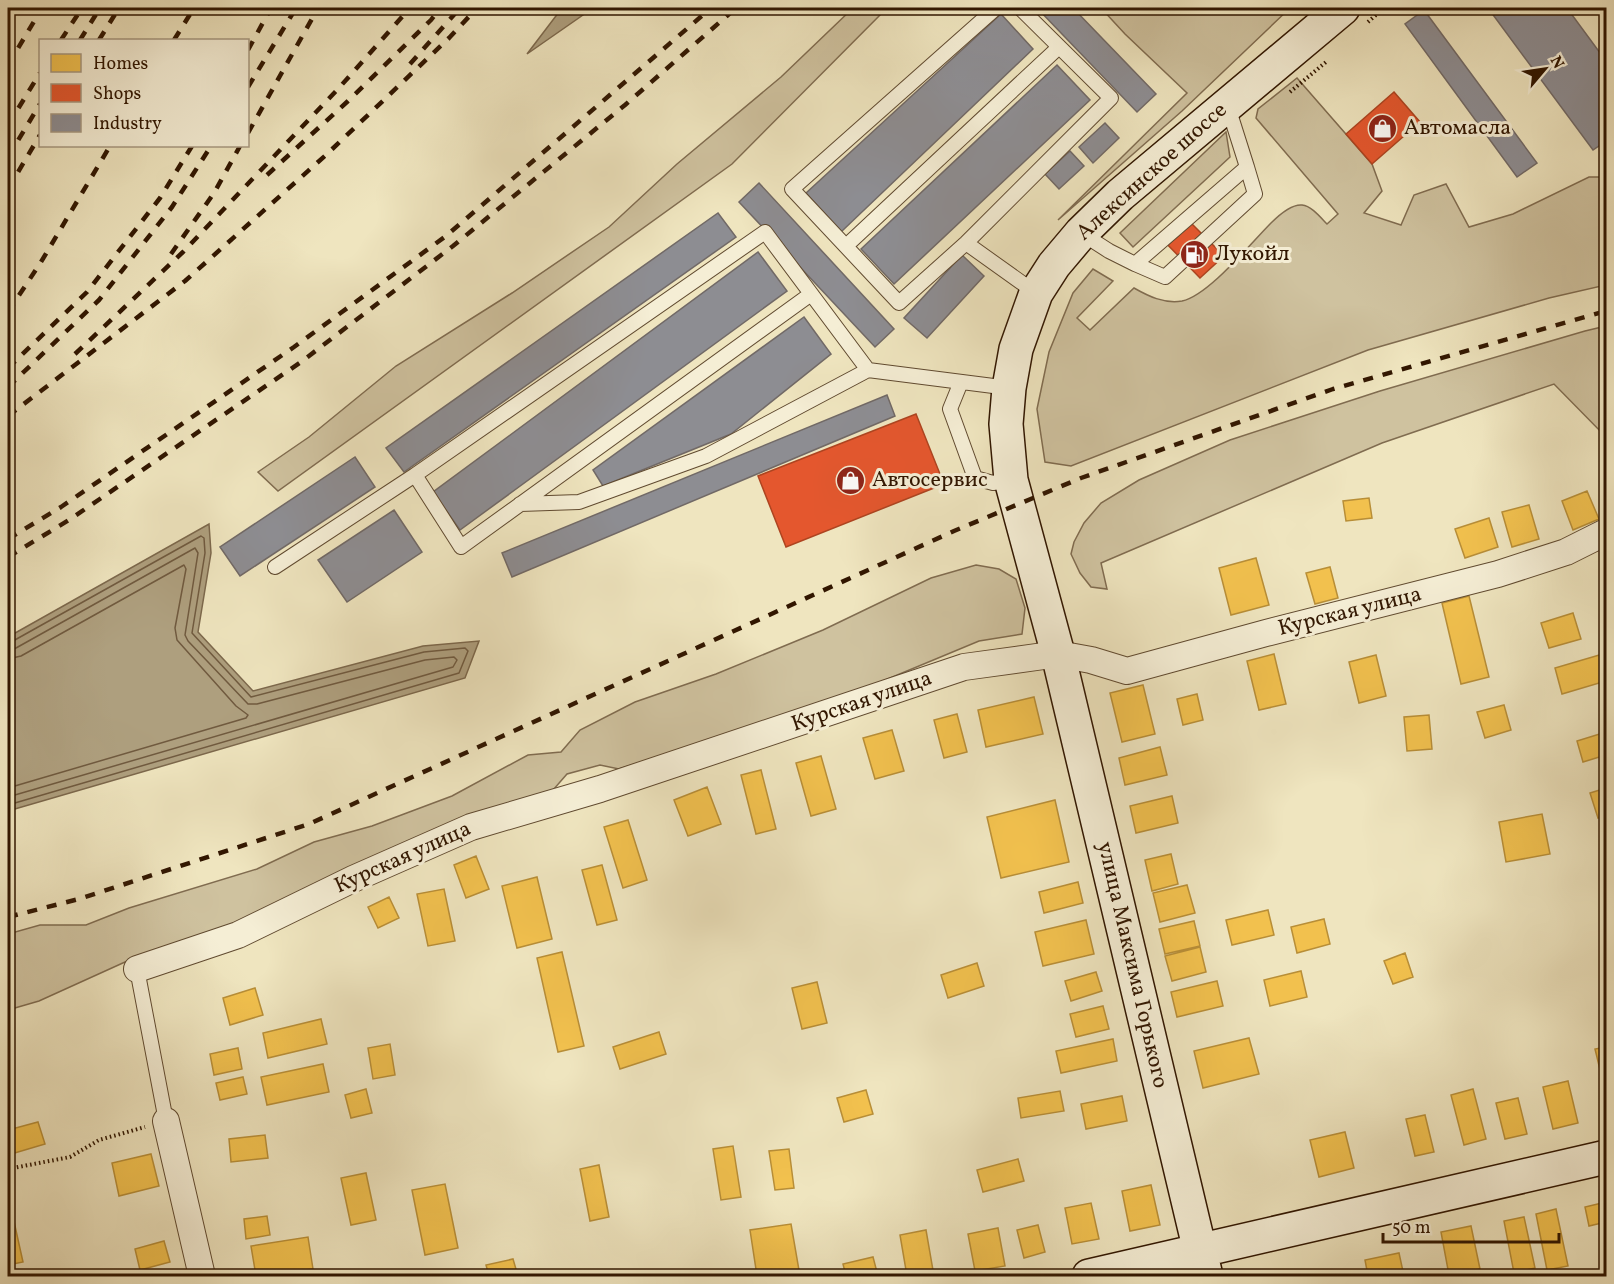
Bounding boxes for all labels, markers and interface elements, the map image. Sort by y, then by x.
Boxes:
legend [39,39,249,147]
north arrow [1515,39,1575,99]
text: Homes [93,52,148,77]
text: N [1544,52,1569,73]
text: Shops [93,82,141,107]
street label: Алексинское шоссе [1070,96,1234,248]
text: Industry [93,112,162,137]
shop icon: Автомасла [1367,112,1399,144]
place label: Автомасла [1404,113,1511,144]
fuel station icon: Лукойл [1178,238,1210,270]
place label: Лукойл [1215,239,1290,270]
shop icon: Автосервис [835,464,867,496]
place label: Автосервис [872,465,988,496]
street label: Курская улица [1275,579,1425,645]
street label: Курская улица [788,663,937,741]
street label: Курская улица [330,814,476,902]
street label: улица Максима Горького [1089,839,1175,1091]
scale bar [1383,1206,1558,1244]
text: 50 m [1392,1216,1431,1241]

